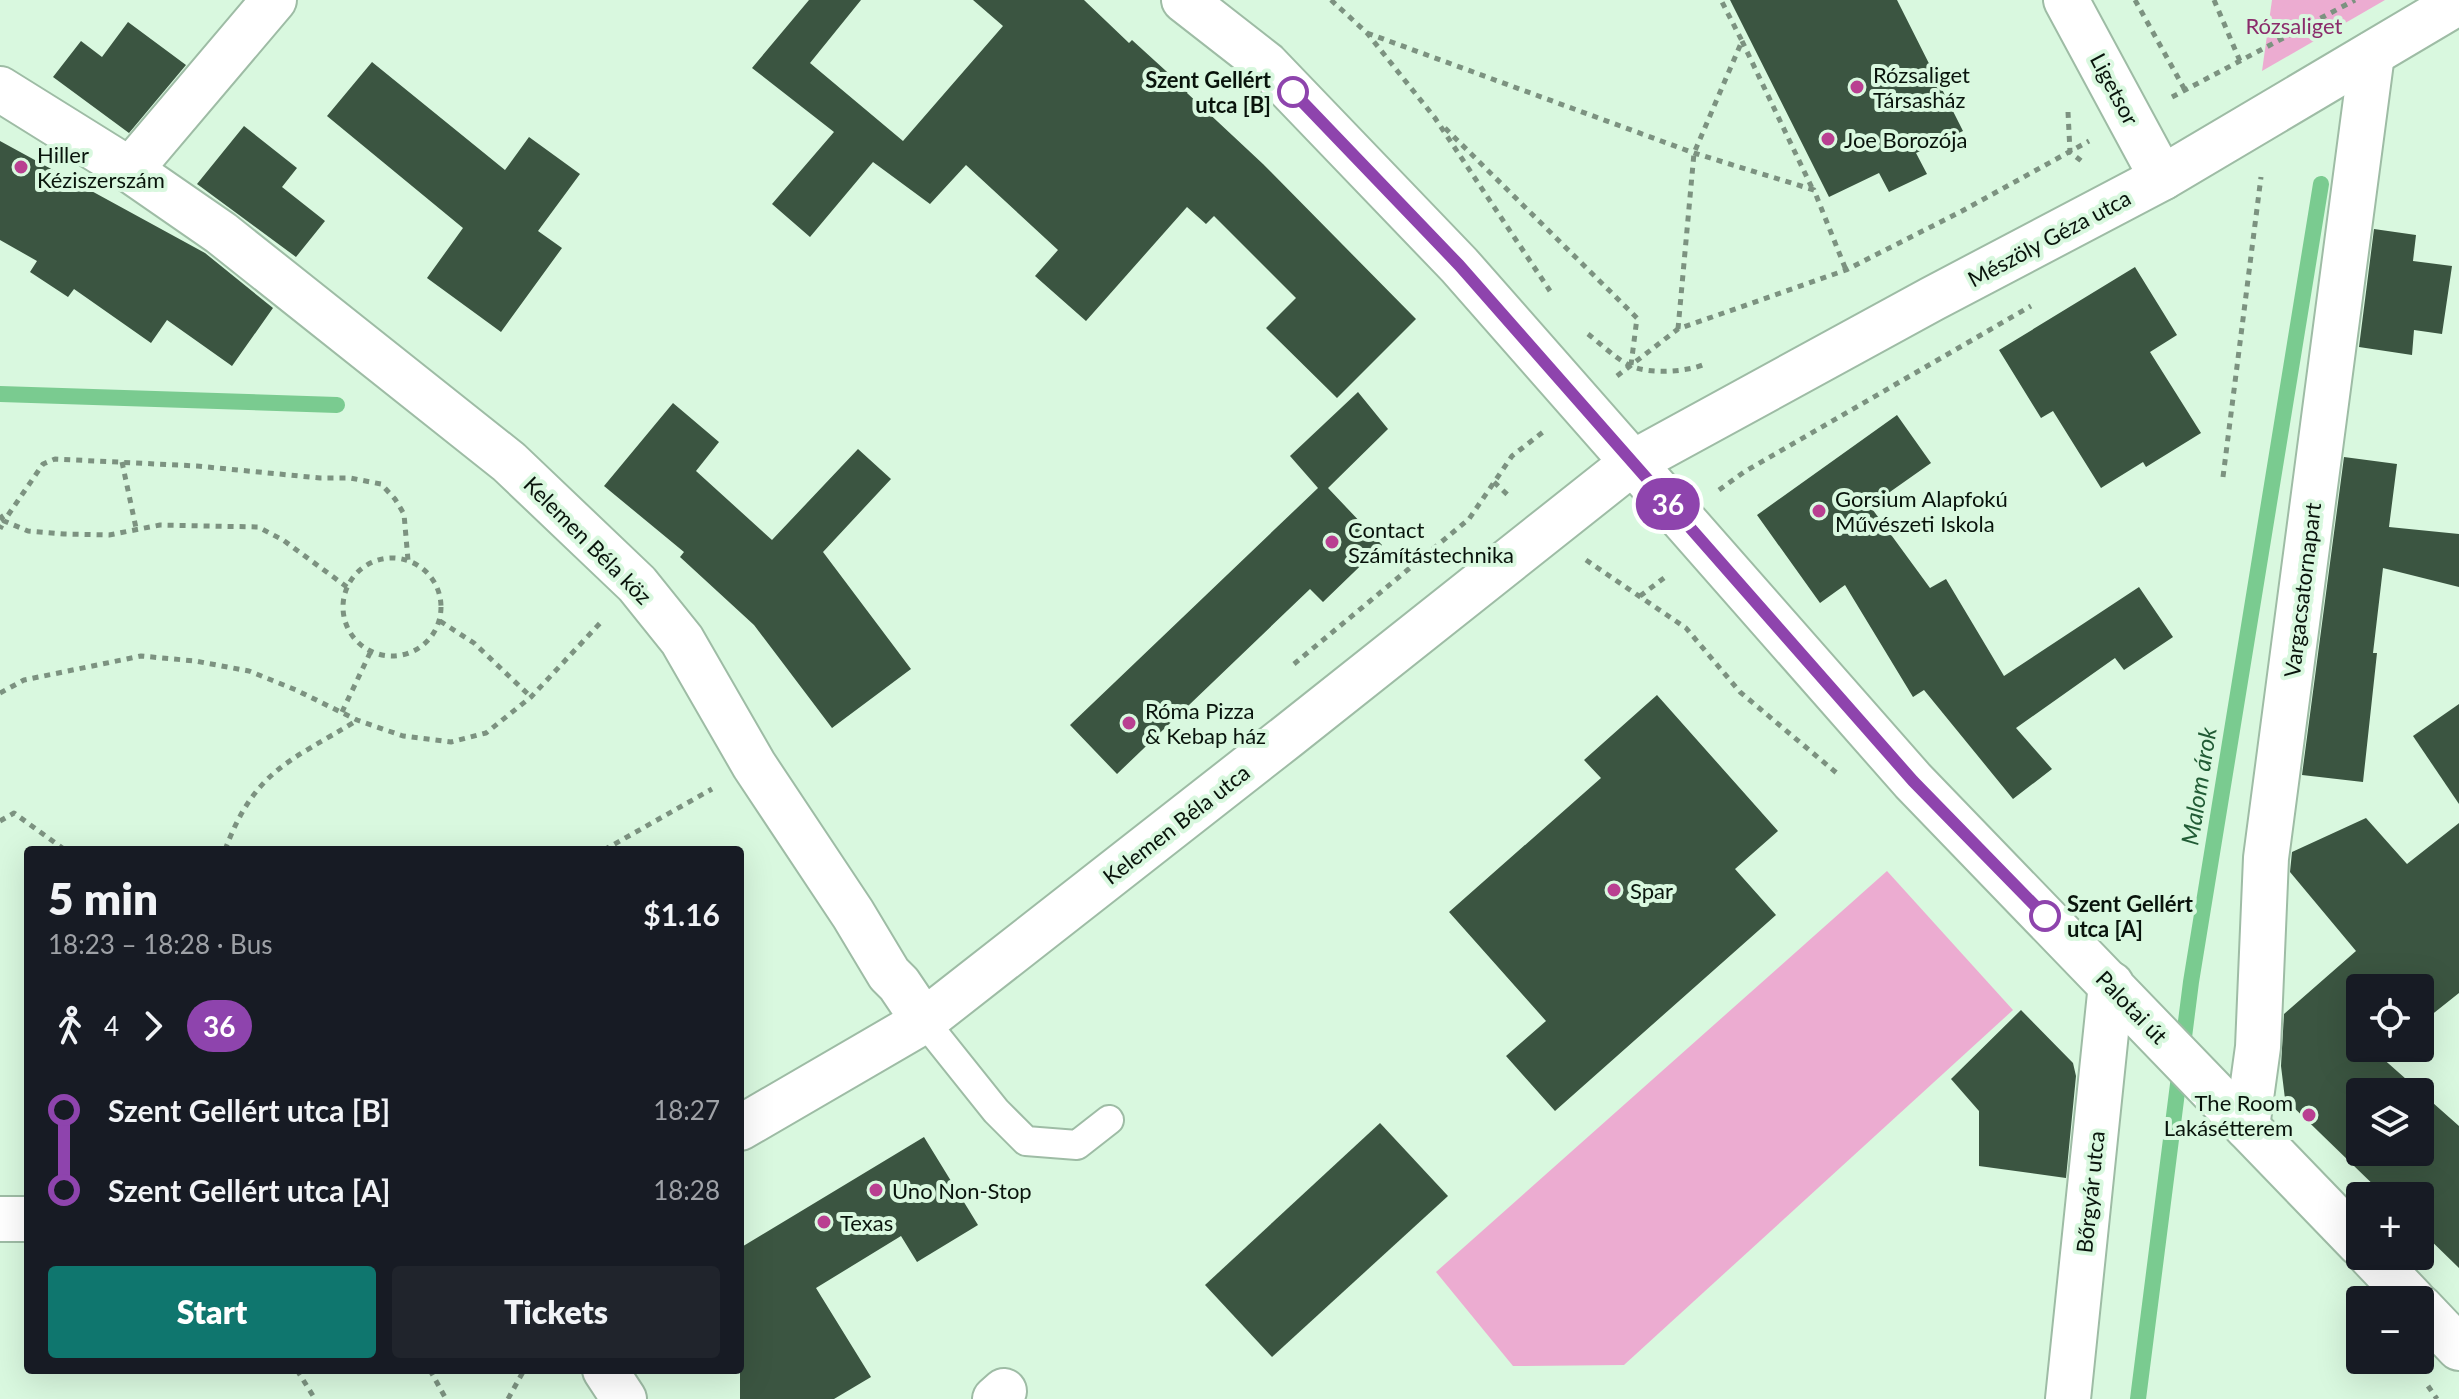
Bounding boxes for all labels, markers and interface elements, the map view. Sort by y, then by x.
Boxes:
park label: Rózsaliget [2246,12,2343,39]
street label: Ligetsor [2085,49,2145,129]
place label: Rózsaliget Társasház [1873,61,1970,113]
place label: Szent Gellért utca [B] [1145,66,1272,118]
marker: Szent Gellért utca [B] [1278,77,1308,107]
marker: Rózsaliget Társasház [1848,78,1866,96]
place label: Joe Borozója [1844,126,1967,153]
marker: Joe Borozója [1819,130,1837,148]
place label: Hiller Kéziszerszám [37,141,165,193]
marker: Hiller Kéziszerszám [12,158,30,176]
street label: Mészöly Géza utca [1963,184,2135,292]
street label: Kelemen Béla köz [518,470,658,610]
line badge: 36 [1632,478,1704,530]
place label: Gorsium Alapfokú Művészeti Iskola [1835,485,2008,537]
text: 36 [1652,487,1684,521]
street label: Vargacsatornapart [2278,501,2326,679]
marker: Gorsium Alapfokú Művészeti Iskola [1810,502,1828,520]
place label: Contact Számítástechnika [1348,516,1514,568]
marker: Contact Számítástechnika [1323,533,1341,551]
place label: Róma Pizza & Kebap ház [1145,697,1266,749]
marker: Róma Pizza & Kebap ház [1120,714,1138,732]
water label: Malom árok [2174,724,2222,847]
street label: Kelemen Béla utca [1097,758,1255,890]
text: 5 min [48,872,158,924]
place label: Spar [1630,877,1673,904]
marker: Spar [1605,881,1623,899]
place label: Szent Gellért utca [A] [2067,890,2194,942]
text: $1.16 [643,896,720,932]
marker: Szent Gellért utca [A] [2030,901,2060,931]
text: 18:23 – 18:28 · Bus [48,928,272,960]
street label: Palotai út [2091,965,2173,1049]
map controls [2346,974,2434,1374]
button: locate [2346,974,2434,1062]
icon: walk [48,1004,92,1048]
icon: forward [131,1004,175,1048]
text: 36 [203,1009,236,1043]
text: 4 [104,1010,119,1042]
button: layers [2346,1078,2434,1166]
place label: The Room Lakásétterem [2164,1089,2293,1141]
text: Szent Gellért utca [B] [108,1092,390,1128]
text: 18:27 [653,1094,720,1126]
marker: The Room Lakásétterem [2300,1106,2318,1124]
street label: Bőrgyár utca [2070,1130,2110,1254]
text: Szent Gellért utca [A] [108,1172,390,1208]
text: 18:28 [653,1174,720,1206]
place label: Uno Non-Stop [892,1177,1032,1204]
marker: Uno Non-Stop [867,1181,885,1199]
button: + [2346,1182,2434,1270]
place label: Texas [840,1209,893,1236]
marker: Texas [815,1213,833,1231]
button: Start [48,1266,376,1358]
button: Tickets [392,1266,720,1358]
button: − [2346,1286,2434,1374]

